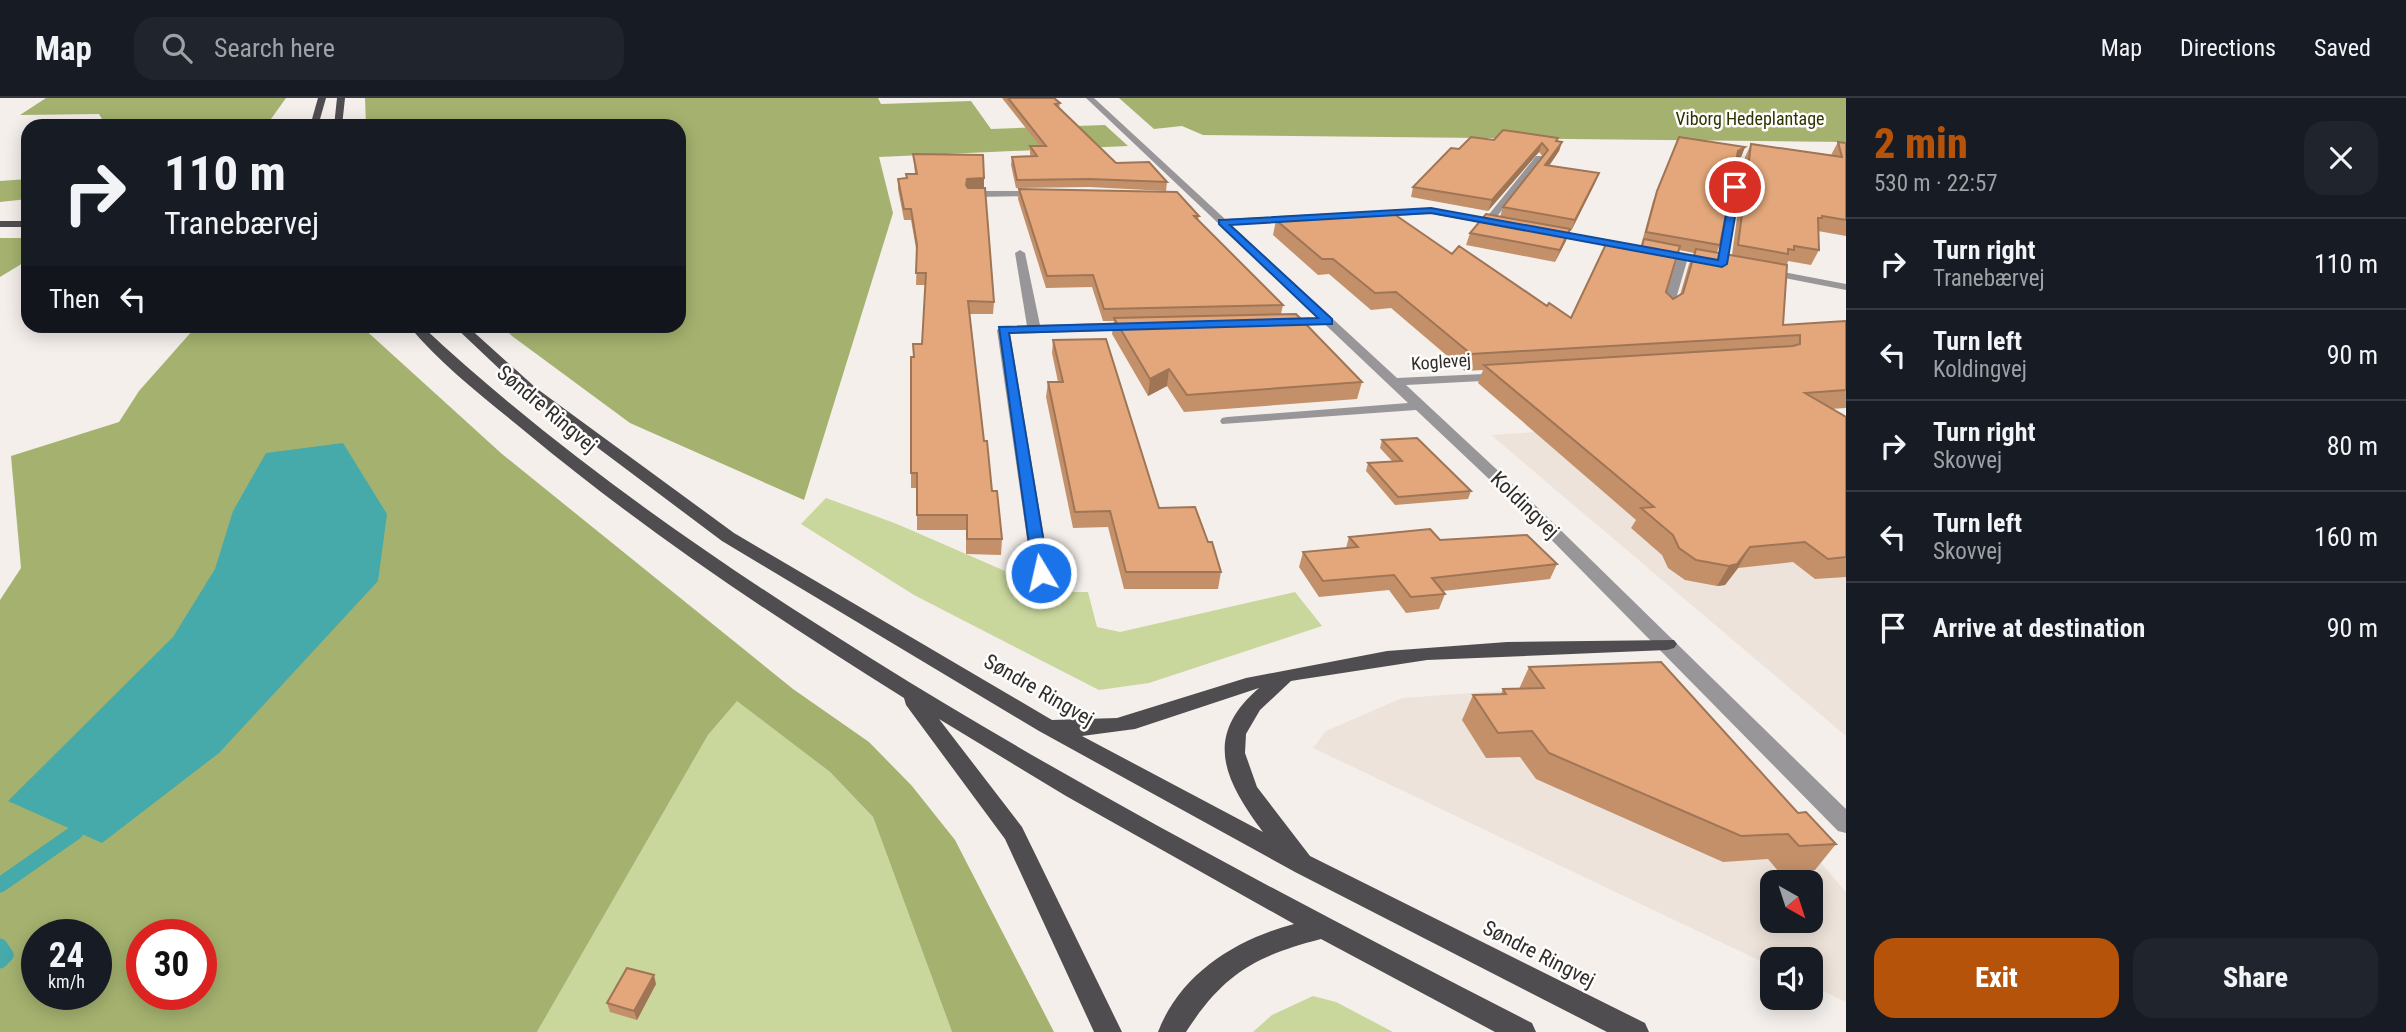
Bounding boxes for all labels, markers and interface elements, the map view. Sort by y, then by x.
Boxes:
search box [134,17,624,80]
text: Map [35,29,92,68]
icon: search [158,29,196,67]
text: Search here [214,33,335,63]
text: Map [2101,34,2142,62]
text: Directions [2180,34,2276,62]
text: Saved [2314,34,2371,62]
park label: Viborg Hedeplantage [1675,108,1825,129]
text: 2 min [1874,119,1968,168]
button: close [2304,121,2378,195]
text: 110 m [164,145,286,202]
icon: right [49,147,140,238]
pin [1705,157,1765,217]
icon: arrive [1716,168,1754,206]
text: 530 m · 22:57 [1874,170,1998,197]
text: Tranebærvej [164,204,319,242]
text: Turn right [1933,235,2035,265]
icon: right [1874,245,1912,283]
text: 110 m [2314,249,2378,279]
text: Tranebærvej [1933,265,2045,292]
icon: left [114,280,152,318]
text: Then [49,284,100,314]
text: Turn left [1933,326,2022,356]
icon: left [1874,336,1912,374]
text: 90 m [2327,340,2378,370]
street label: Koglevej [1410,349,1472,374]
text: Koldingvej [1933,356,2027,383]
street label: Søndre Ringvej [492,360,602,458]
text: Turn right [1933,417,2035,447]
icon: right [1874,427,1912,465]
text: 80 m [2327,431,2378,461]
text: Skovvej [1933,447,2002,474]
street label: Koldingvej [1486,467,1564,543]
text: Turn left [1933,508,2022,538]
icon: left [1874,518,1912,556]
text: 160 m [2314,522,2378,552]
position arrow [1004,536,1078,610]
text: Skovvej [1933,538,2002,565]
icon: arrive [1874,609,1912,647]
text: Arrive at destination [1933,613,2145,643]
text: 90 m [2327,613,2378,643]
street label: Søndre Ringvej [980,649,1098,731]
north arrow [1760,870,1824,933]
map controls [1760,870,1823,1010]
street label: Søndre Ringvej [1479,915,1599,993]
speed limit sign: 30 [126,919,217,1010]
text: 24 [49,935,84,976]
button: Exit [1874,938,2119,1018]
button: Share [2133,938,2378,1018]
button: sound [1760,947,1823,1010]
text: km/h [48,971,85,992]

